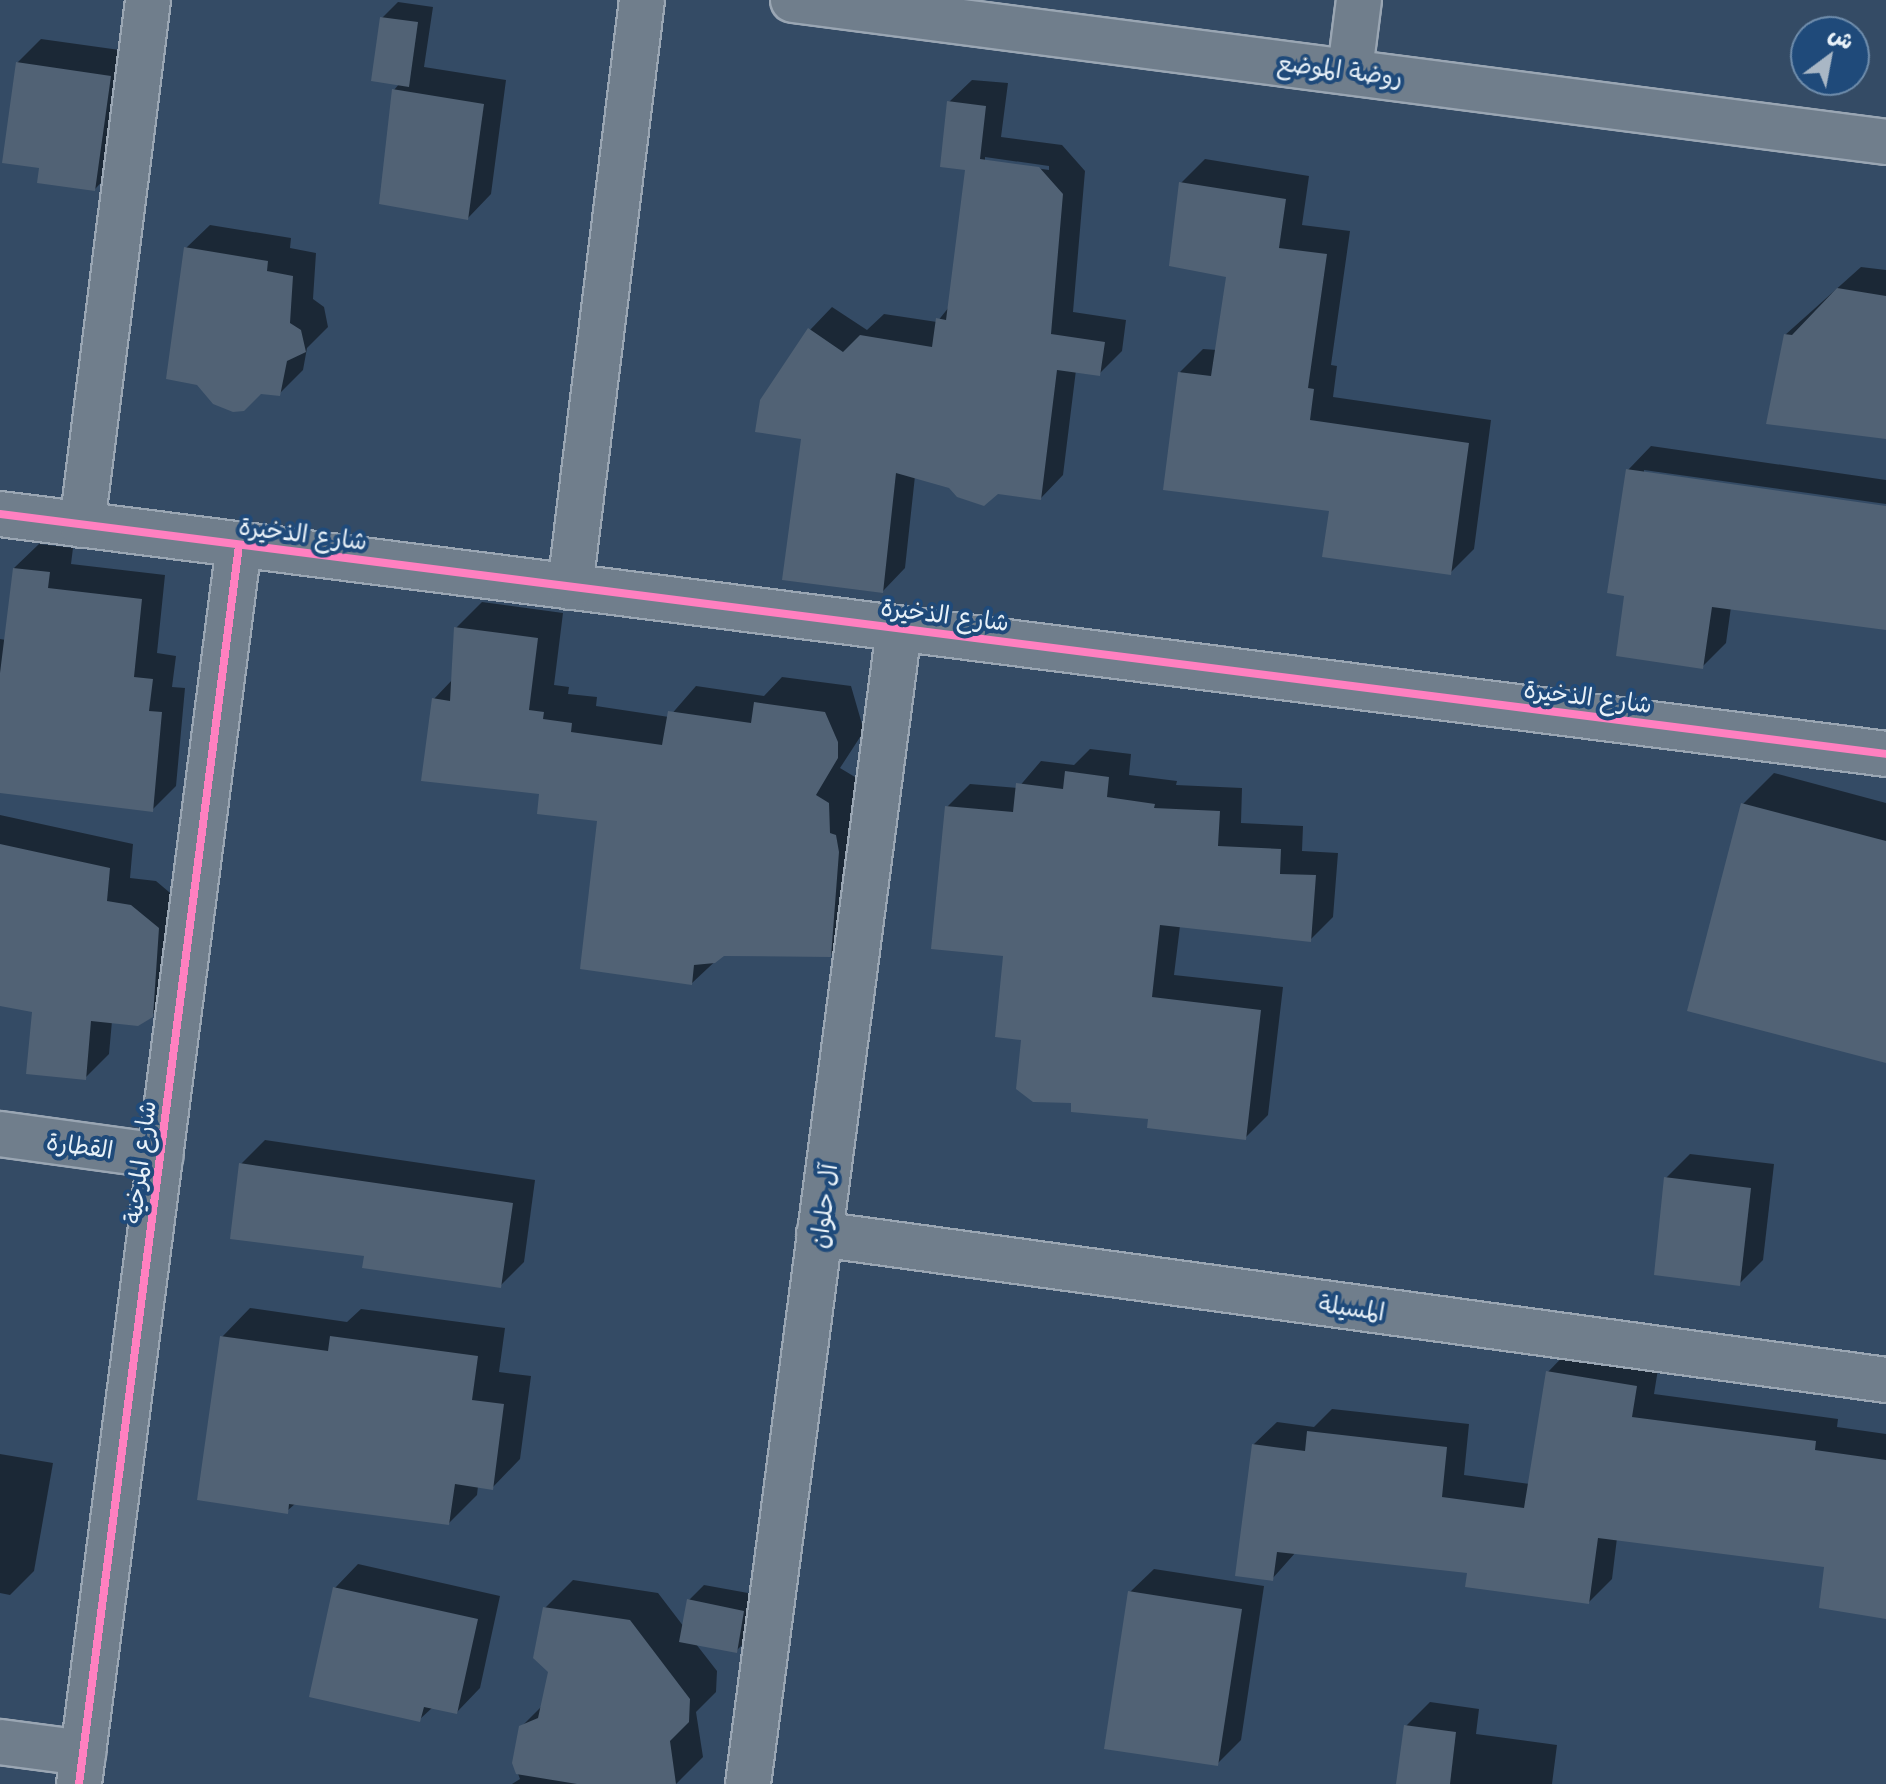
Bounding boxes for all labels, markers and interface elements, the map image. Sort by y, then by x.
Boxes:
north arrow [1790,16,1870,96]
text: ش [1824,18,1860,56]
street label: روضة الموضع [1276,47,1404,91]
street label: شارع الذخيرة [237,511,369,555]
street label: شارع الذخيرة [879,592,1011,636]
street label: شارع الذخيرة [1522,674,1654,718]
street label: شارع المرخية [117,1099,161,1225]
street label: القطارة [45,1126,115,1164]
street label: آل حلوان [804,1162,842,1250]
street label: المسيلة [1317,1288,1387,1326]

